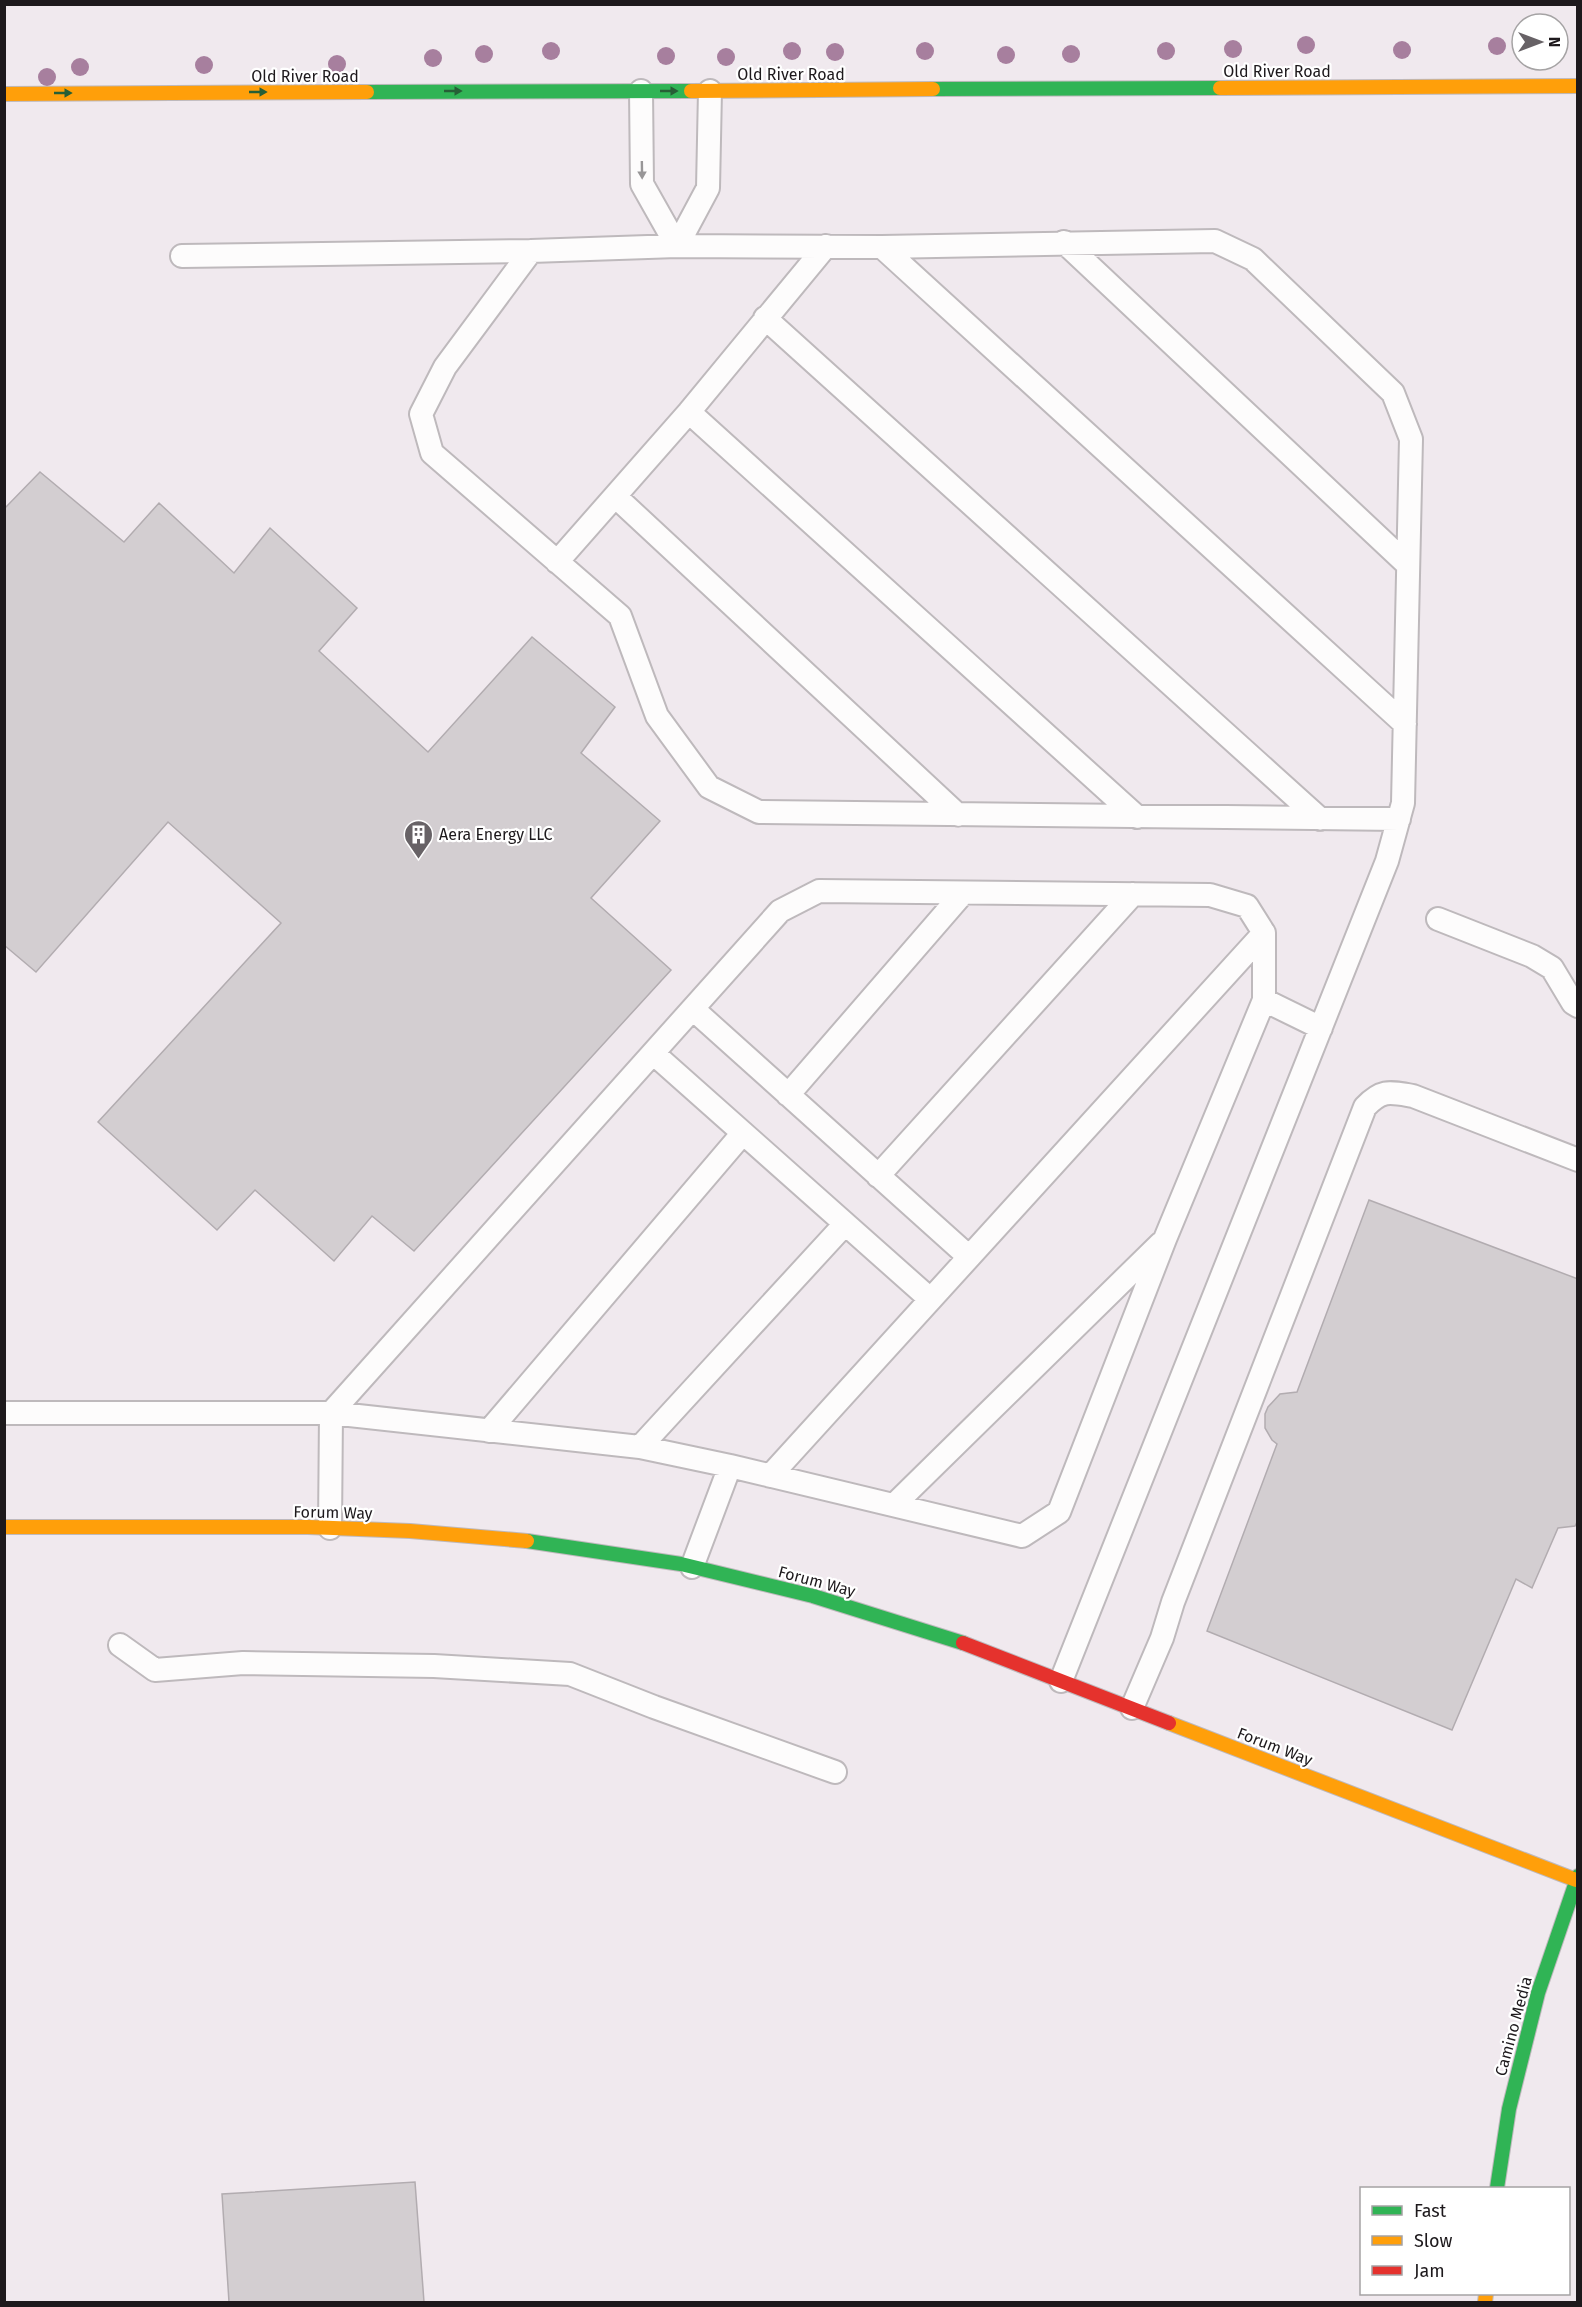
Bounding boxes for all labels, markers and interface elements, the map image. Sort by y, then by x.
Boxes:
north arrow [1510,12,1570,72]
text: N [1545,37,1564,47]
street label: Old River Road [1223,62,1331,81]
street label: Old River Road [737,65,845,84]
street label: Old River Road [251,67,359,86]
one-way arrow [443,86,462,96]
one-way arrow [659,86,678,96]
one-way arrow [248,87,267,97]
one-way arrow [53,88,72,98]
one-way arrow [637,161,647,180]
building icon: Aera Energy LLC [402,818,434,860]
place label: Aera Energy LLC [439,825,553,844]
street label: Forum Way [293,1502,373,1523]
street label: Forum Way [776,1562,858,1601]
street label: Forum Way [1234,1723,1315,1770]
street label: Camino Media [1491,1974,1536,2078]
legend [1360,2187,1570,2295]
text: Fast [1414,2200,1447,2222]
text: Slow [1414,2230,1453,2252]
text: Jam [1414,2260,1445,2282]

